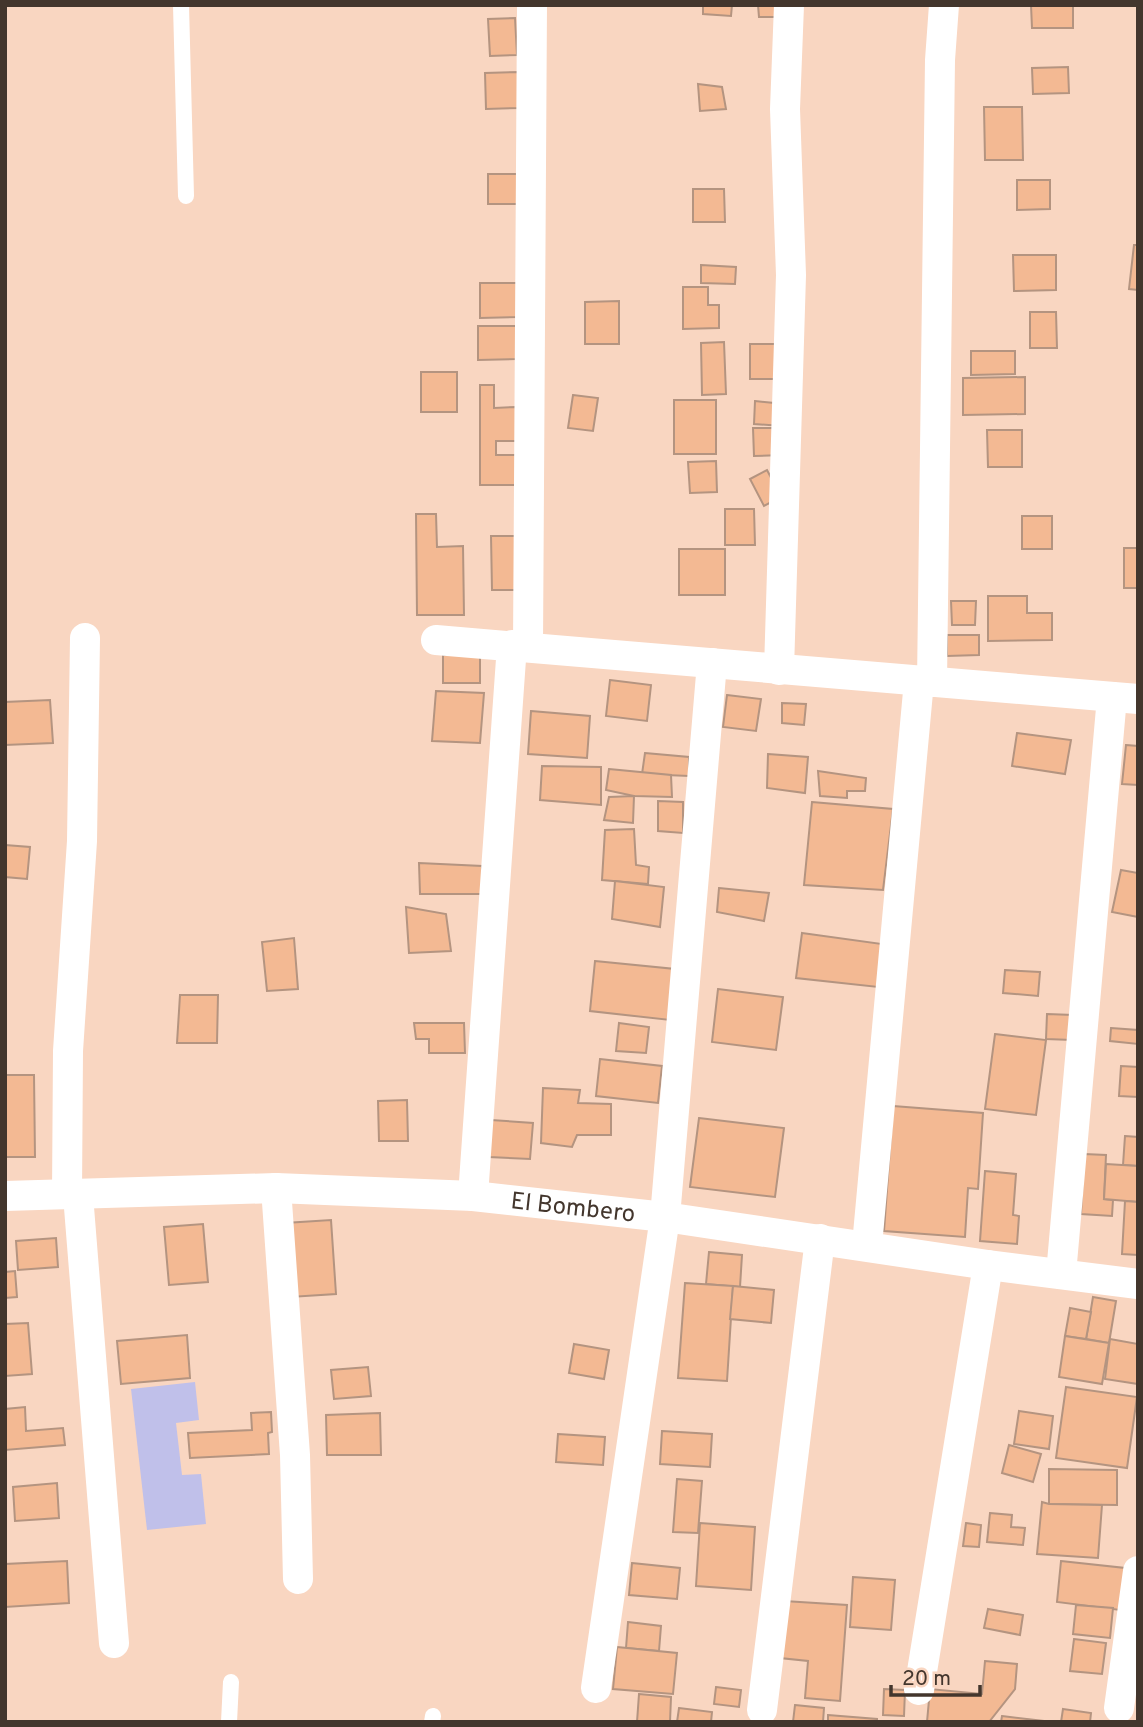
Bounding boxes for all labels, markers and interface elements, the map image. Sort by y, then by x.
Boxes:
street label: El Bombero [509,1187,637,1231]
scale bar [891,1654,980,1698]
text: 20 m [902,1666,951,1693]

